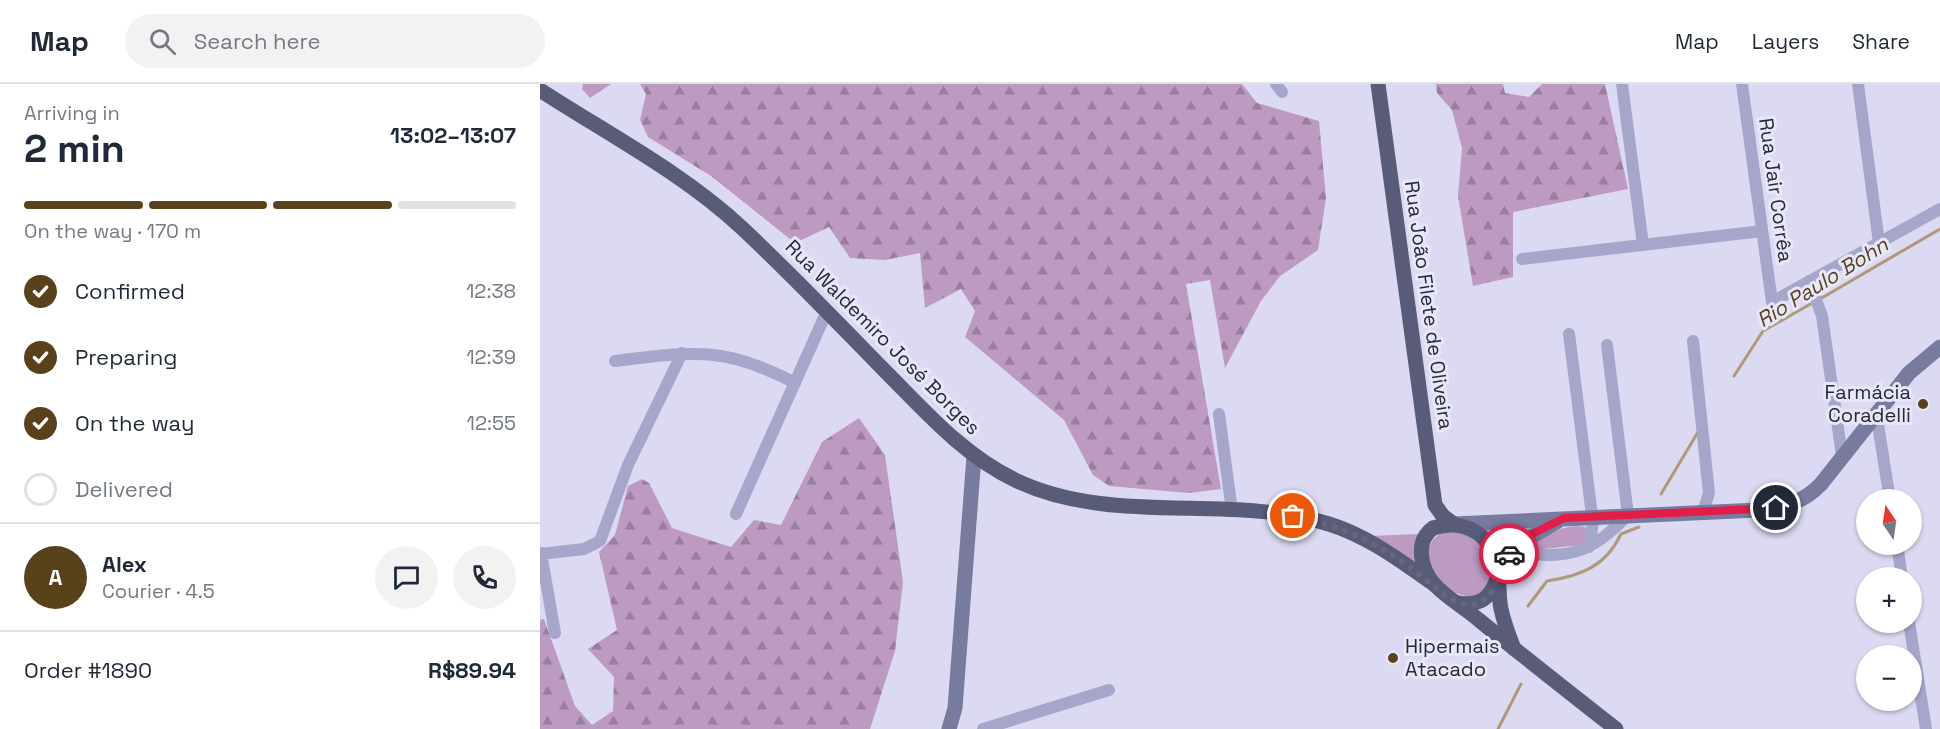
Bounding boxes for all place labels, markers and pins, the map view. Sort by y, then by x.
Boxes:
place label: Farmácia Coradelli [1825,379,1911,428]
marker: Farmácia Coradelli [1916,397,1930,411]
pin [1750,482,1801,533]
pin [1267,490,1318,541]
place label: Hipermais Atacado [1405,633,1499,682]
marker: Hipermais Atacado [1386,651,1400,665]

